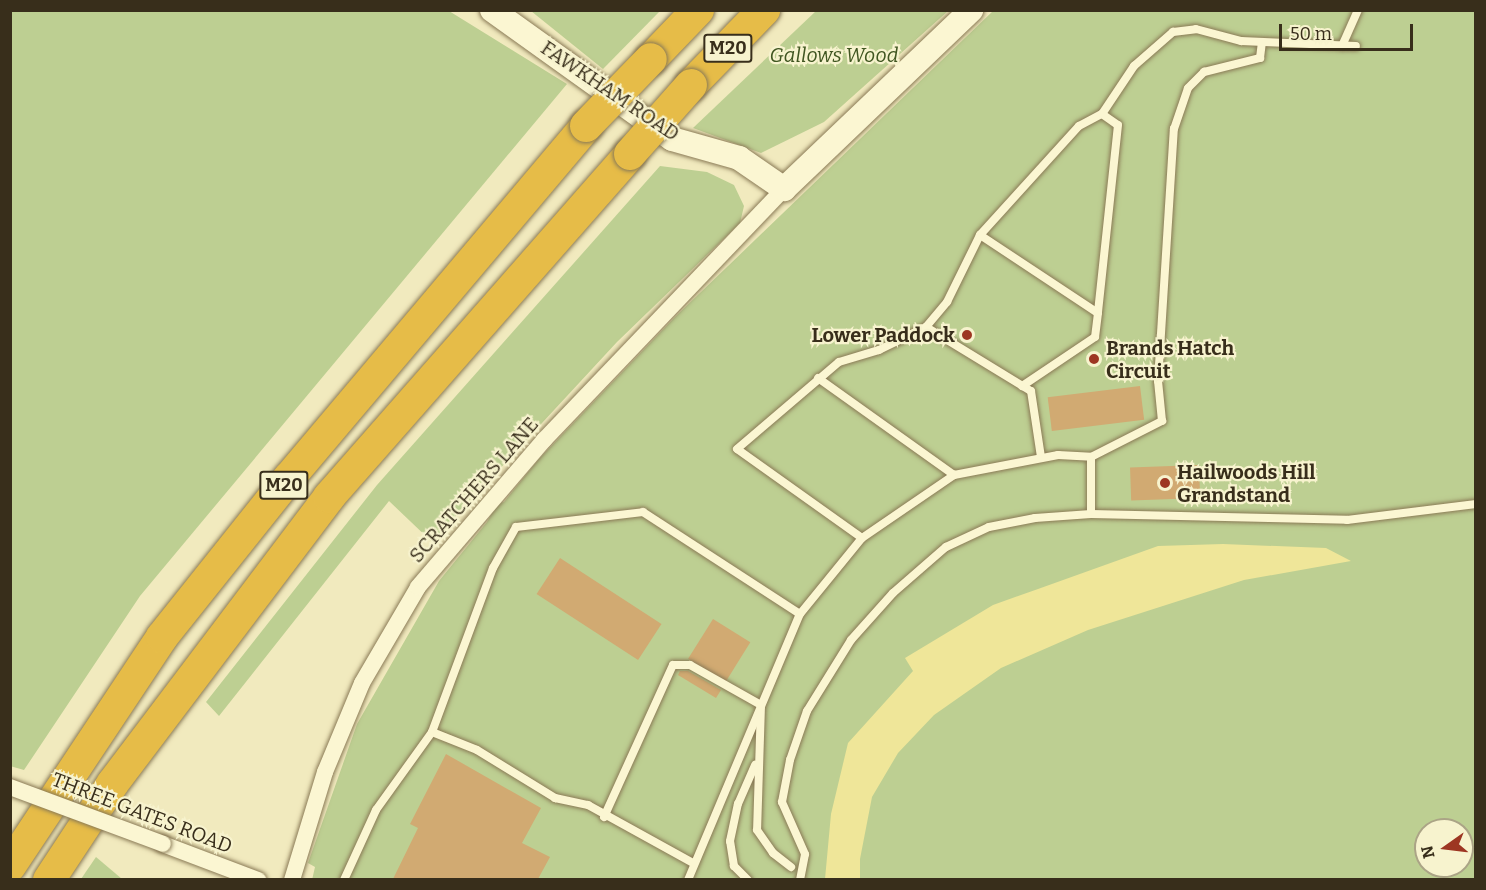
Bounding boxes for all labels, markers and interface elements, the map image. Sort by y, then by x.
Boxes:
scale bar [1282,12,1416,50]
text: 50 m [1290,23,1332,45]
road number: M20 [702,33,754,63]
street label: FAWKHAM ROAD [536,36,684,146]
park label: Gallows Wood [770,43,898,67]
place label: Lower Paddock [812,323,955,347]
marker: Lower Paddock [960,328,974,342]
place label: Brands Hatch Circuit [1106,336,1234,383]
marker: Brands Hatch Circuit [1087,352,1101,366]
street label: SCRATCHERS LANE [404,413,544,567]
place label: Hailwoods Hill Grandstand [1177,460,1315,507]
road number: M20 [258,470,310,500]
marker: Hailwoods Hill Grandstand [1158,476,1172,490]
street label: THREE GATES ROAD [48,768,236,858]
north arrow [1414,818,1474,878]
text: N [1417,844,1439,860]

